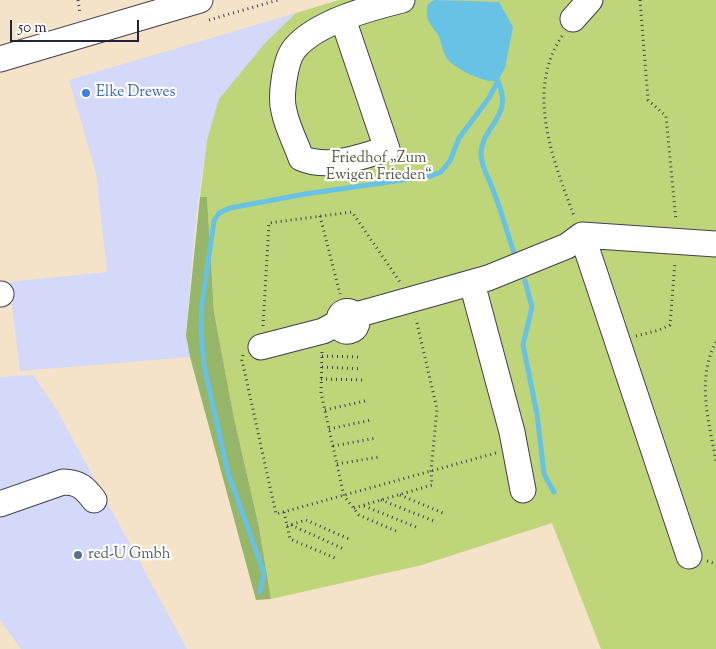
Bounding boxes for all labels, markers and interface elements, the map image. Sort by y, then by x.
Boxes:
scale bar [12,10,141,42]
text: 50 m [18,18,47,39]
place label: Elke Drewes [96,84,175,102]
marker: Elke Drewes [80,87,92,99]
park label: Friedhof „Zum Ewigen Frieden“ [326,150,432,185]
place label: red-U Gmbh [88,546,170,564]
marker: red-U Gmbh [72,549,84,561]

